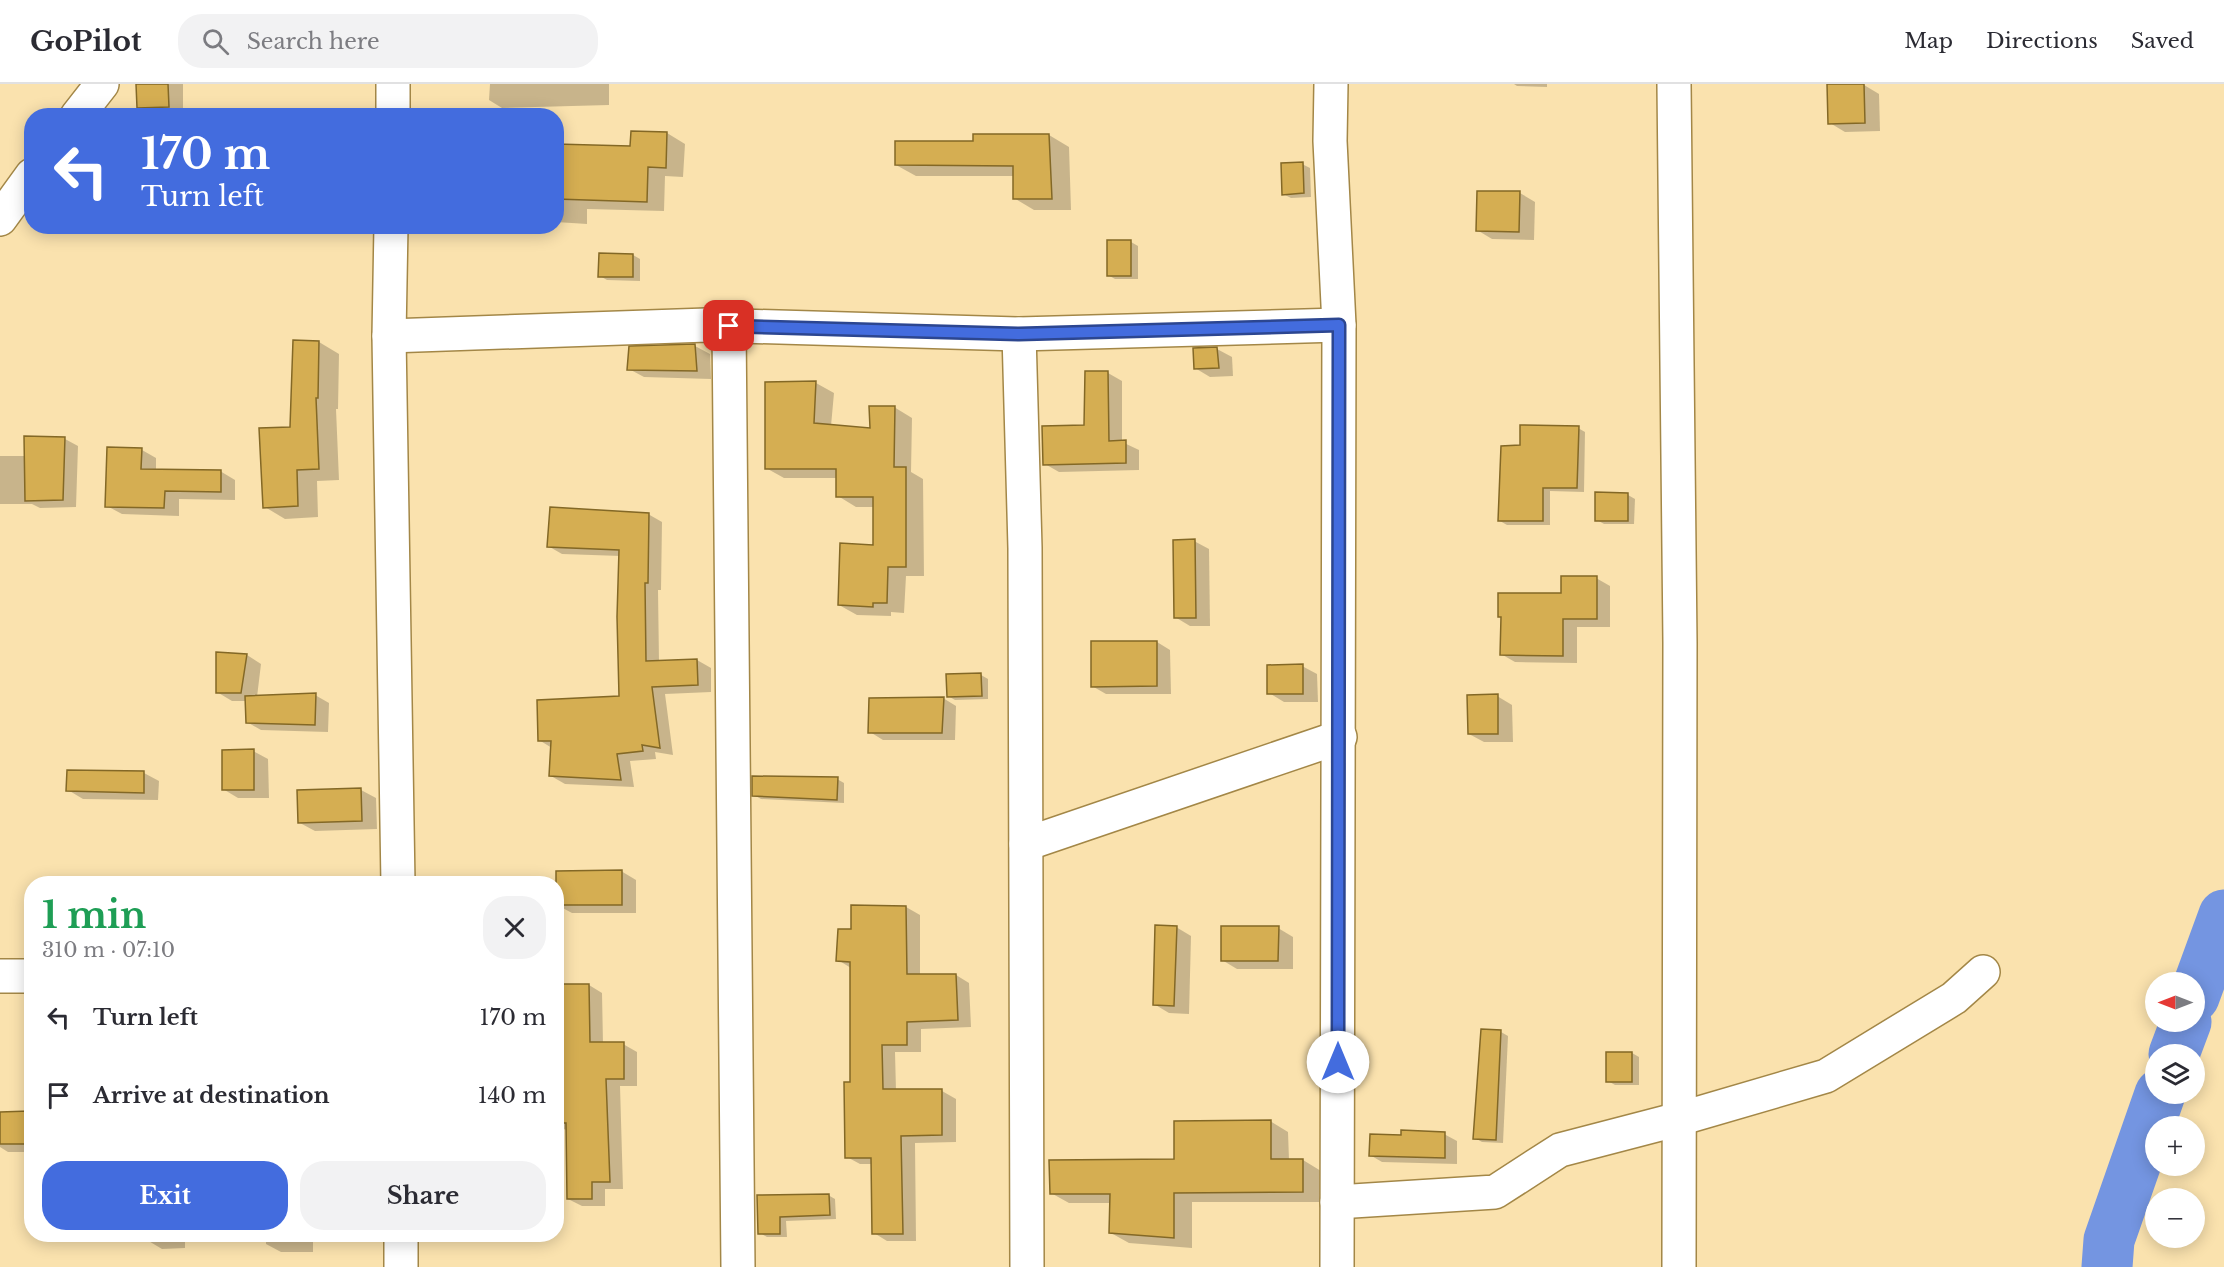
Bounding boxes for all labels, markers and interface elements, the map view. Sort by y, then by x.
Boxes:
search box [178,14,598,68]
text: GoPilot [30,24,142,59]
icon: search [199,25,232,58]
text: Search here [247,28,380,55]
text: Map [1904,28,1953,54]
text: Directions [1986,28,2098,54]
text: Saved [2131,28,2194,54]
text: 170 m [141,128,270,180]
icon: left [42,132,120,210]
text: Turn left [141,180,264,213]
pin [703,300,754,351]
icon: arrive [712,309,745,342]
text: 1 min [42,893,146,938]
button: close [483,896,546,959]
text: 310 m · 07:10 [42,938,175,962]
north arrow [2145,972,2205,1032]
map controls [2145,972,2205,1248]
icon: left [42,1001,75,1034]
text: Turn left [93,1004,198,1031]
text: 170 m [480,1004,546,1031]
position arrow [1306,1030,1370,1094]
button: layers [2145,1044,2205,1104]
icon: arrive [42,1079,75,1112]
text: Arrive at destination [93,1082,330,1109]
text: 140 m [478,1082,546,1109]
button: + [2145,1116,2205,1176]
button: Exit [42,1161,288,1230]
button: Share [300,1161,546,1230]
button: − [2145,1188,2205,1248]

